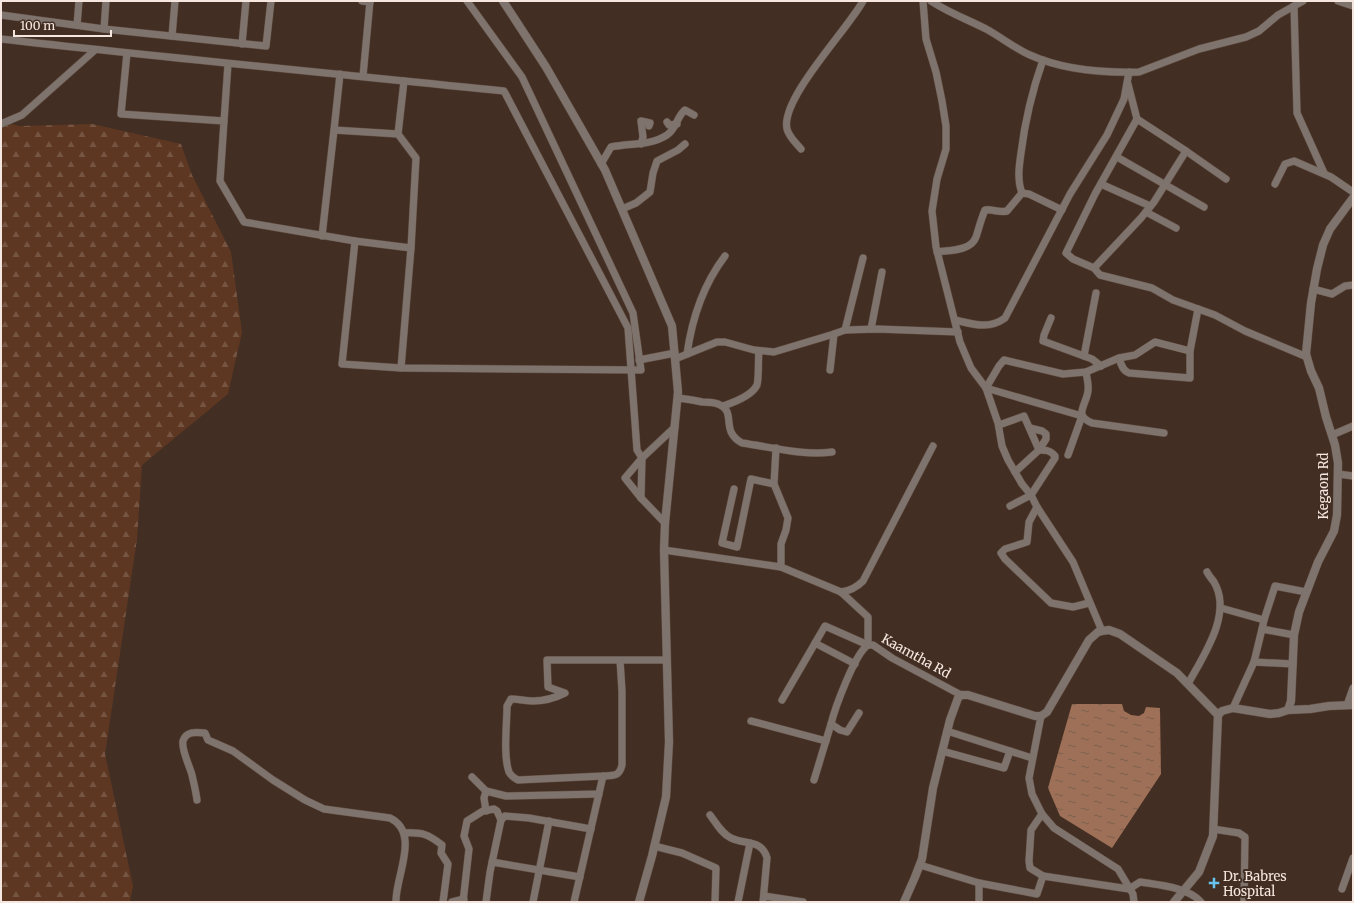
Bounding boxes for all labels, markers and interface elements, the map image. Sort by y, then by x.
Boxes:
scale bar [14,12,111,38]
text: 100 m [20,18,55,33]
street label: Kegaon Rd [1315,452,1332,519]
street label: Kaamtha Rd [878,630,954,682]
place label: Dr. Babres Hospital [1223,868,1287,900]
marker: Dr. Babres Hospital [1208,877,1220,889]

